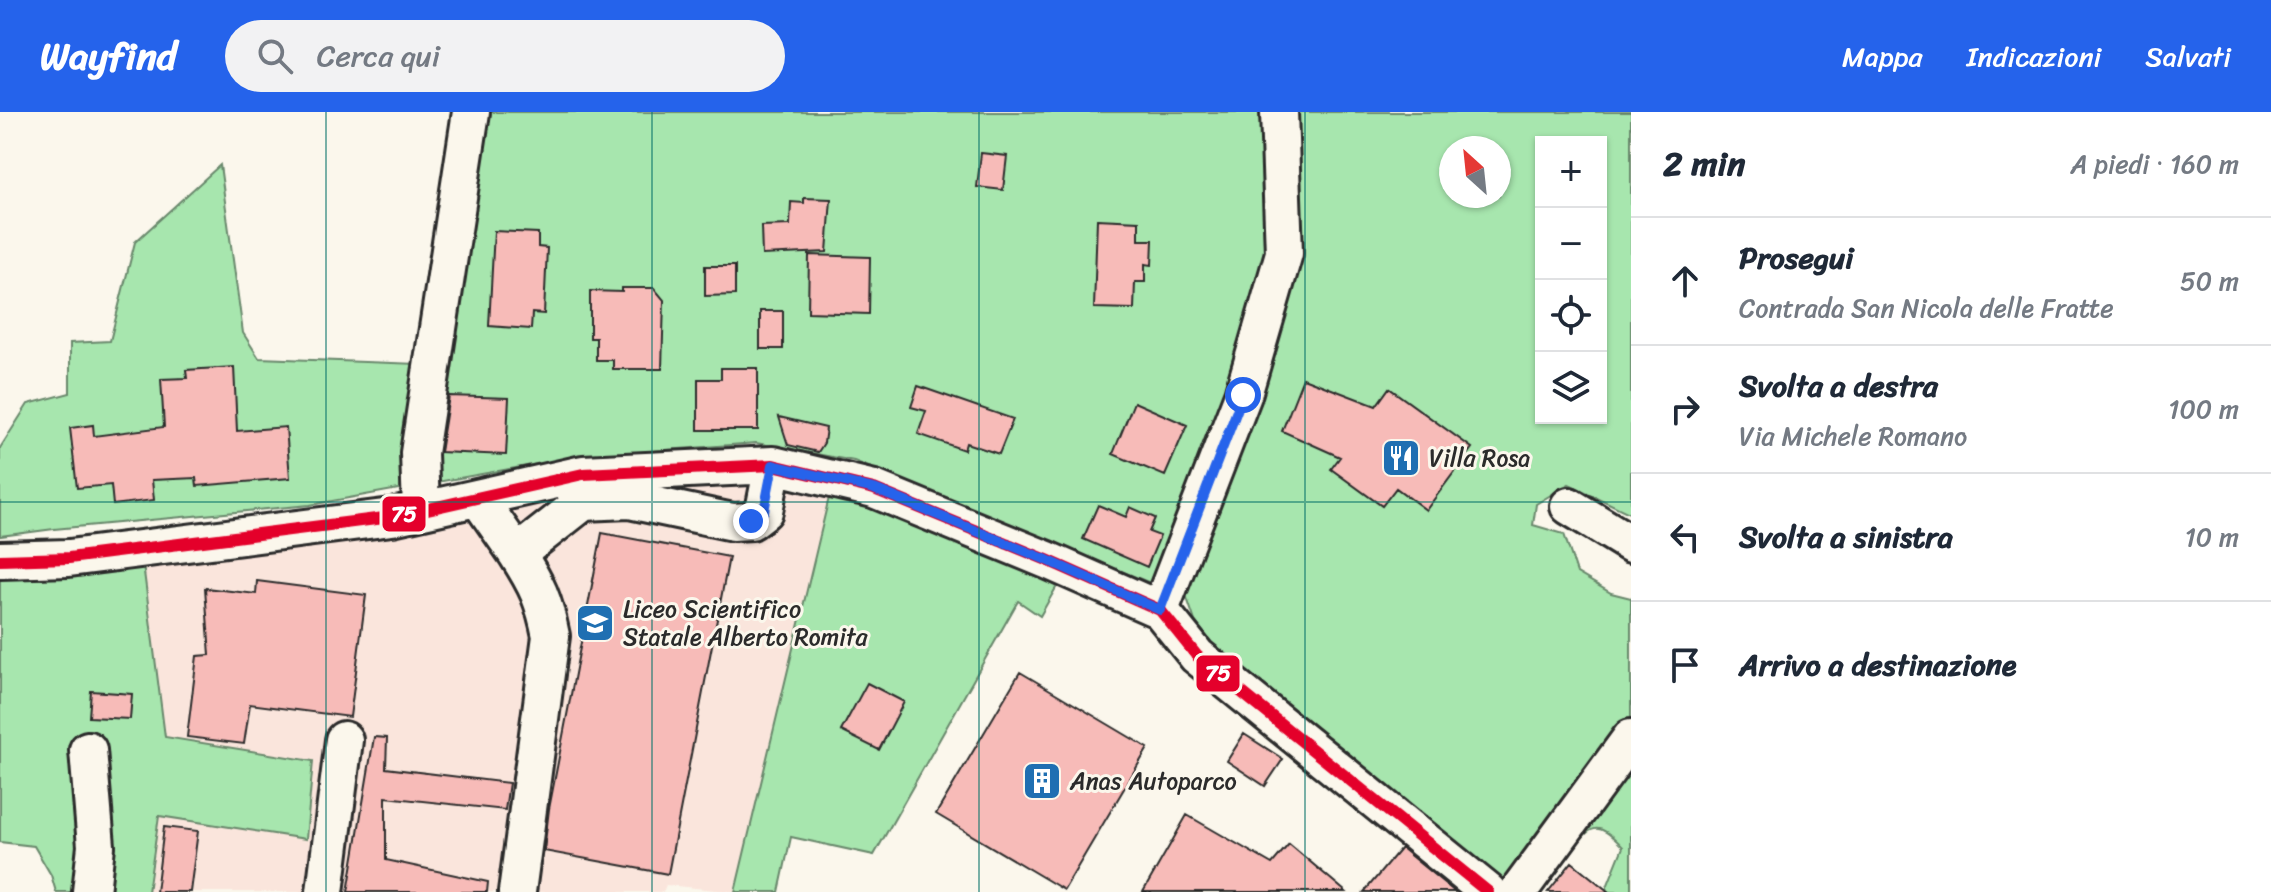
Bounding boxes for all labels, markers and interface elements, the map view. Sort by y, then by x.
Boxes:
search box [225,20,785,92]
text: Wayfind [40,23,177,90]
text: Cerca qui [317,29,440,83]
text: Mappa [1842,32,1923,81]
text: Indicazioni [1967,32,2101,81]
text: Salvati [2145,32,2231,81]
icon: search [253,34,297,78]
text: 2 min [1663,134,1745,194]
north arrow [1439,136,1511,208]
map controls [1535,136,1607,424]
button: + [1535,136,1607,208]
text: A piedi · 160 m [2070,141,2239,187]
button: − [1535,208,1607,280]
text: Prosegui [1739,231,1853,285]
text: 50 m [2180,258,2239,304]
icon: ahead [1663,259,1707,303]
button: locate [1535,280,1607,352]
text: Contrada San Nicola delle Fratte [1739,285,2114,331]
button: layers [1535,352,1607,424]
text: Svolta a destra [1739,359,1938,413]
route start [1225,377,1261,413]
text: 100 m [2168,386,2239,432]
icon: right [1663,387,1707,431]
text: Via Michele Romano [1739,413,1967,459]
restaurant icon: Villa Rosa [1380,437,1422,479]
place label: Villa Rosa [1429,437,1530,479]
line badge: 75 [381,495,427,533]
text: 75 [391,495,418,534]
route end [733,503,769,539]
text: Svolta a sinistra [1739,510,1953,564]
text: 10 m [2185,514,2239,560]
icon: left [1663,515,1707,559]
place label: Liceo Scientifico Statale Alberto Romita [623,588,868,658]
school or university icon: Liceo Scientifico Statale Alberto Romita [574,602,616,644]
text: Arrivo a destinazione [1739,638,2017,692]
icon: arrive [1663,643,1707,687]
line badge: 75 [1195,654,1241,693]
text: 75 [1205,654,1232,693]
building icon: Anas Autoparco [1021,760,1063,802]
place label: Anas Autoparco [1069,760,1237,802]

